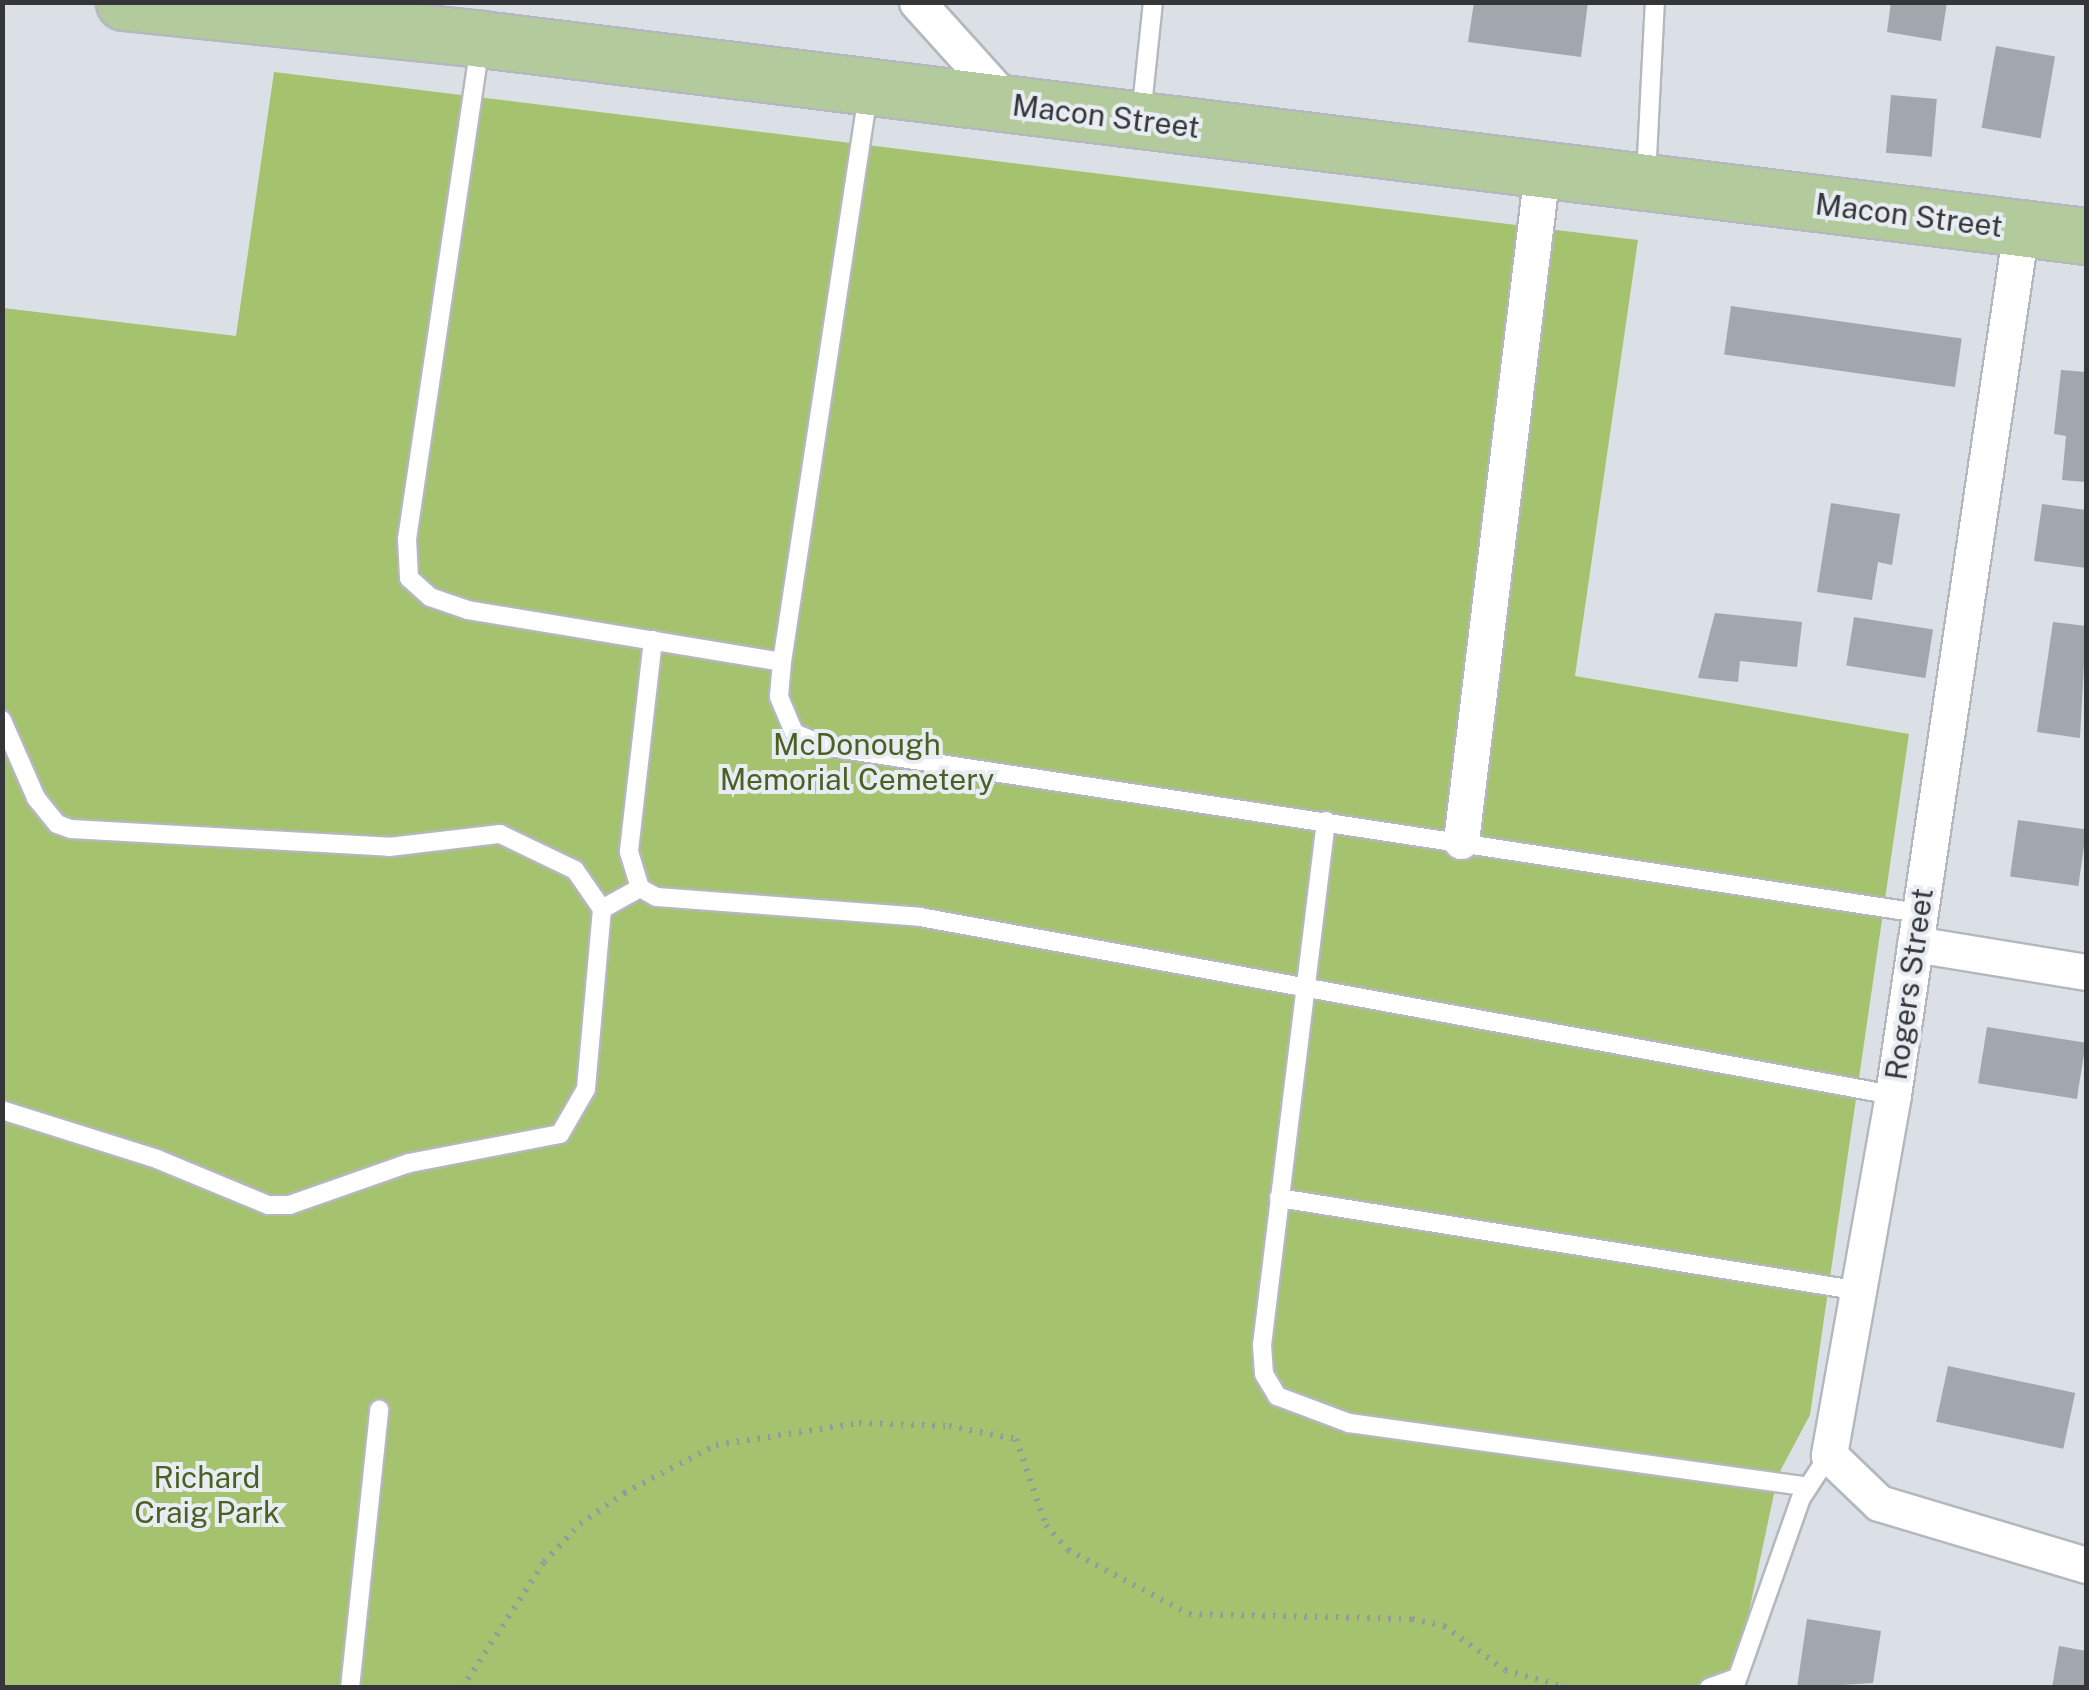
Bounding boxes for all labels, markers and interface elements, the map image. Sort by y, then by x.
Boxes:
street label: Macon Street [1010,87,1202,145]
street label: Macon Street [1813,186,2005,244]
park label: McDonough Memorial Cemetery [720,726,994,796]
street label: Rogers Street [1878,886,1940,1082]
park label: Richard Craig Park [134,1459,280,1530]

